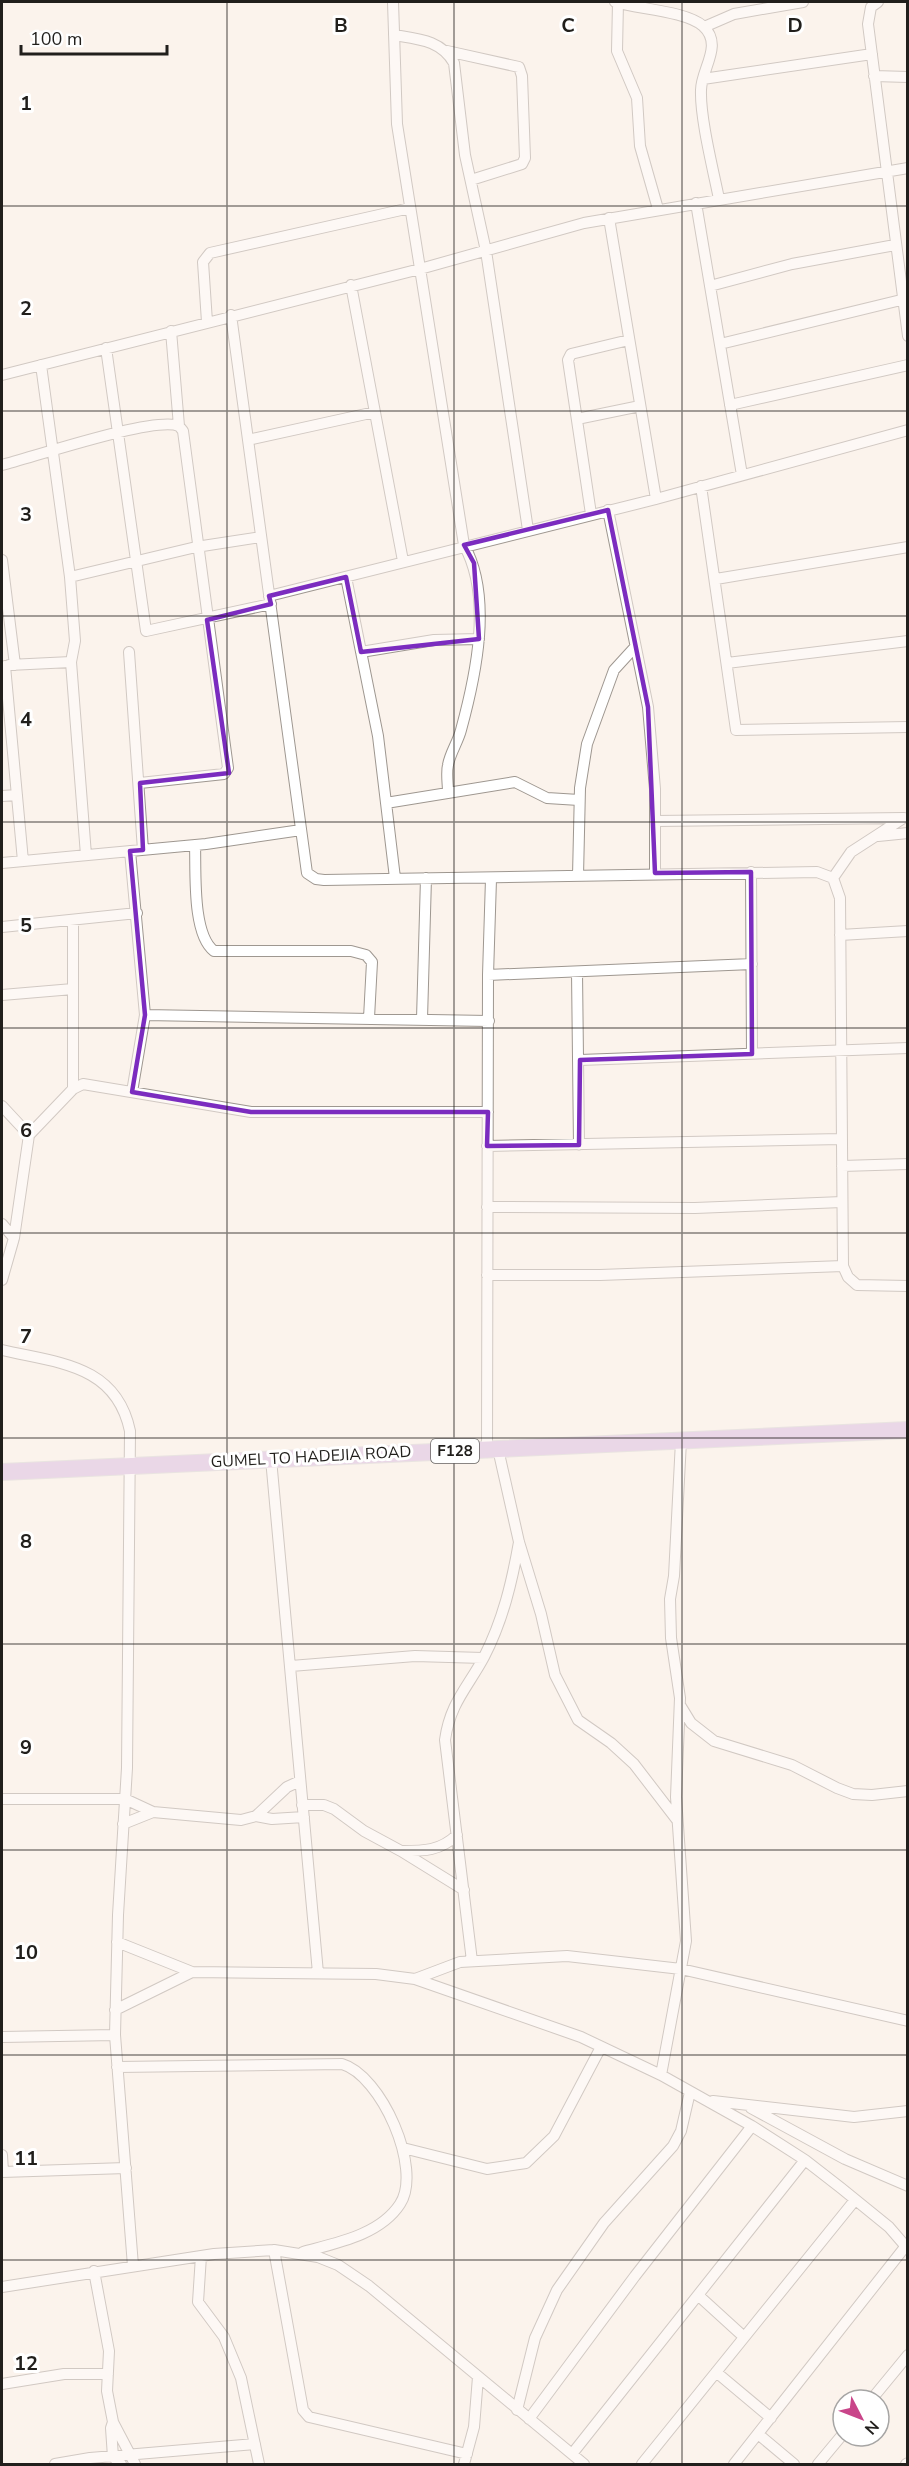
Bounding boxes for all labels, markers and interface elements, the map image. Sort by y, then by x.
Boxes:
text: B [334,12,348,39]
text: C [561,12,575,39]
text: D [787,12,803,39]
scale bar [21,18,166,56]
text: 100 m [30,27,82,51]
text: 1 [20,90,32,117]
text: 2 [20,295,32,322]
text: 3 [20,501,32,528]
text: 4 [20,706,32,733]
text: 5 [20,912,32,939]
text: 6 [20,1117,32,1144]
text: 7 [20,1323,32,1350]
road number: F128 [431,1439,479,1463]
street label: GUMEL TO HADEJIA ROAD [210,1441,412,1473]
text: 8 [20,1528,32,1555]
text: 9 [20,1734,32,1761]
text: 10 [14,1939,38,1966]
text: 11 [14,2145,38,2172]
text: 12 [14,2350,38,2377]
north arrow [831,2388,891,2448]
text: N [859,2416,884,2439]

